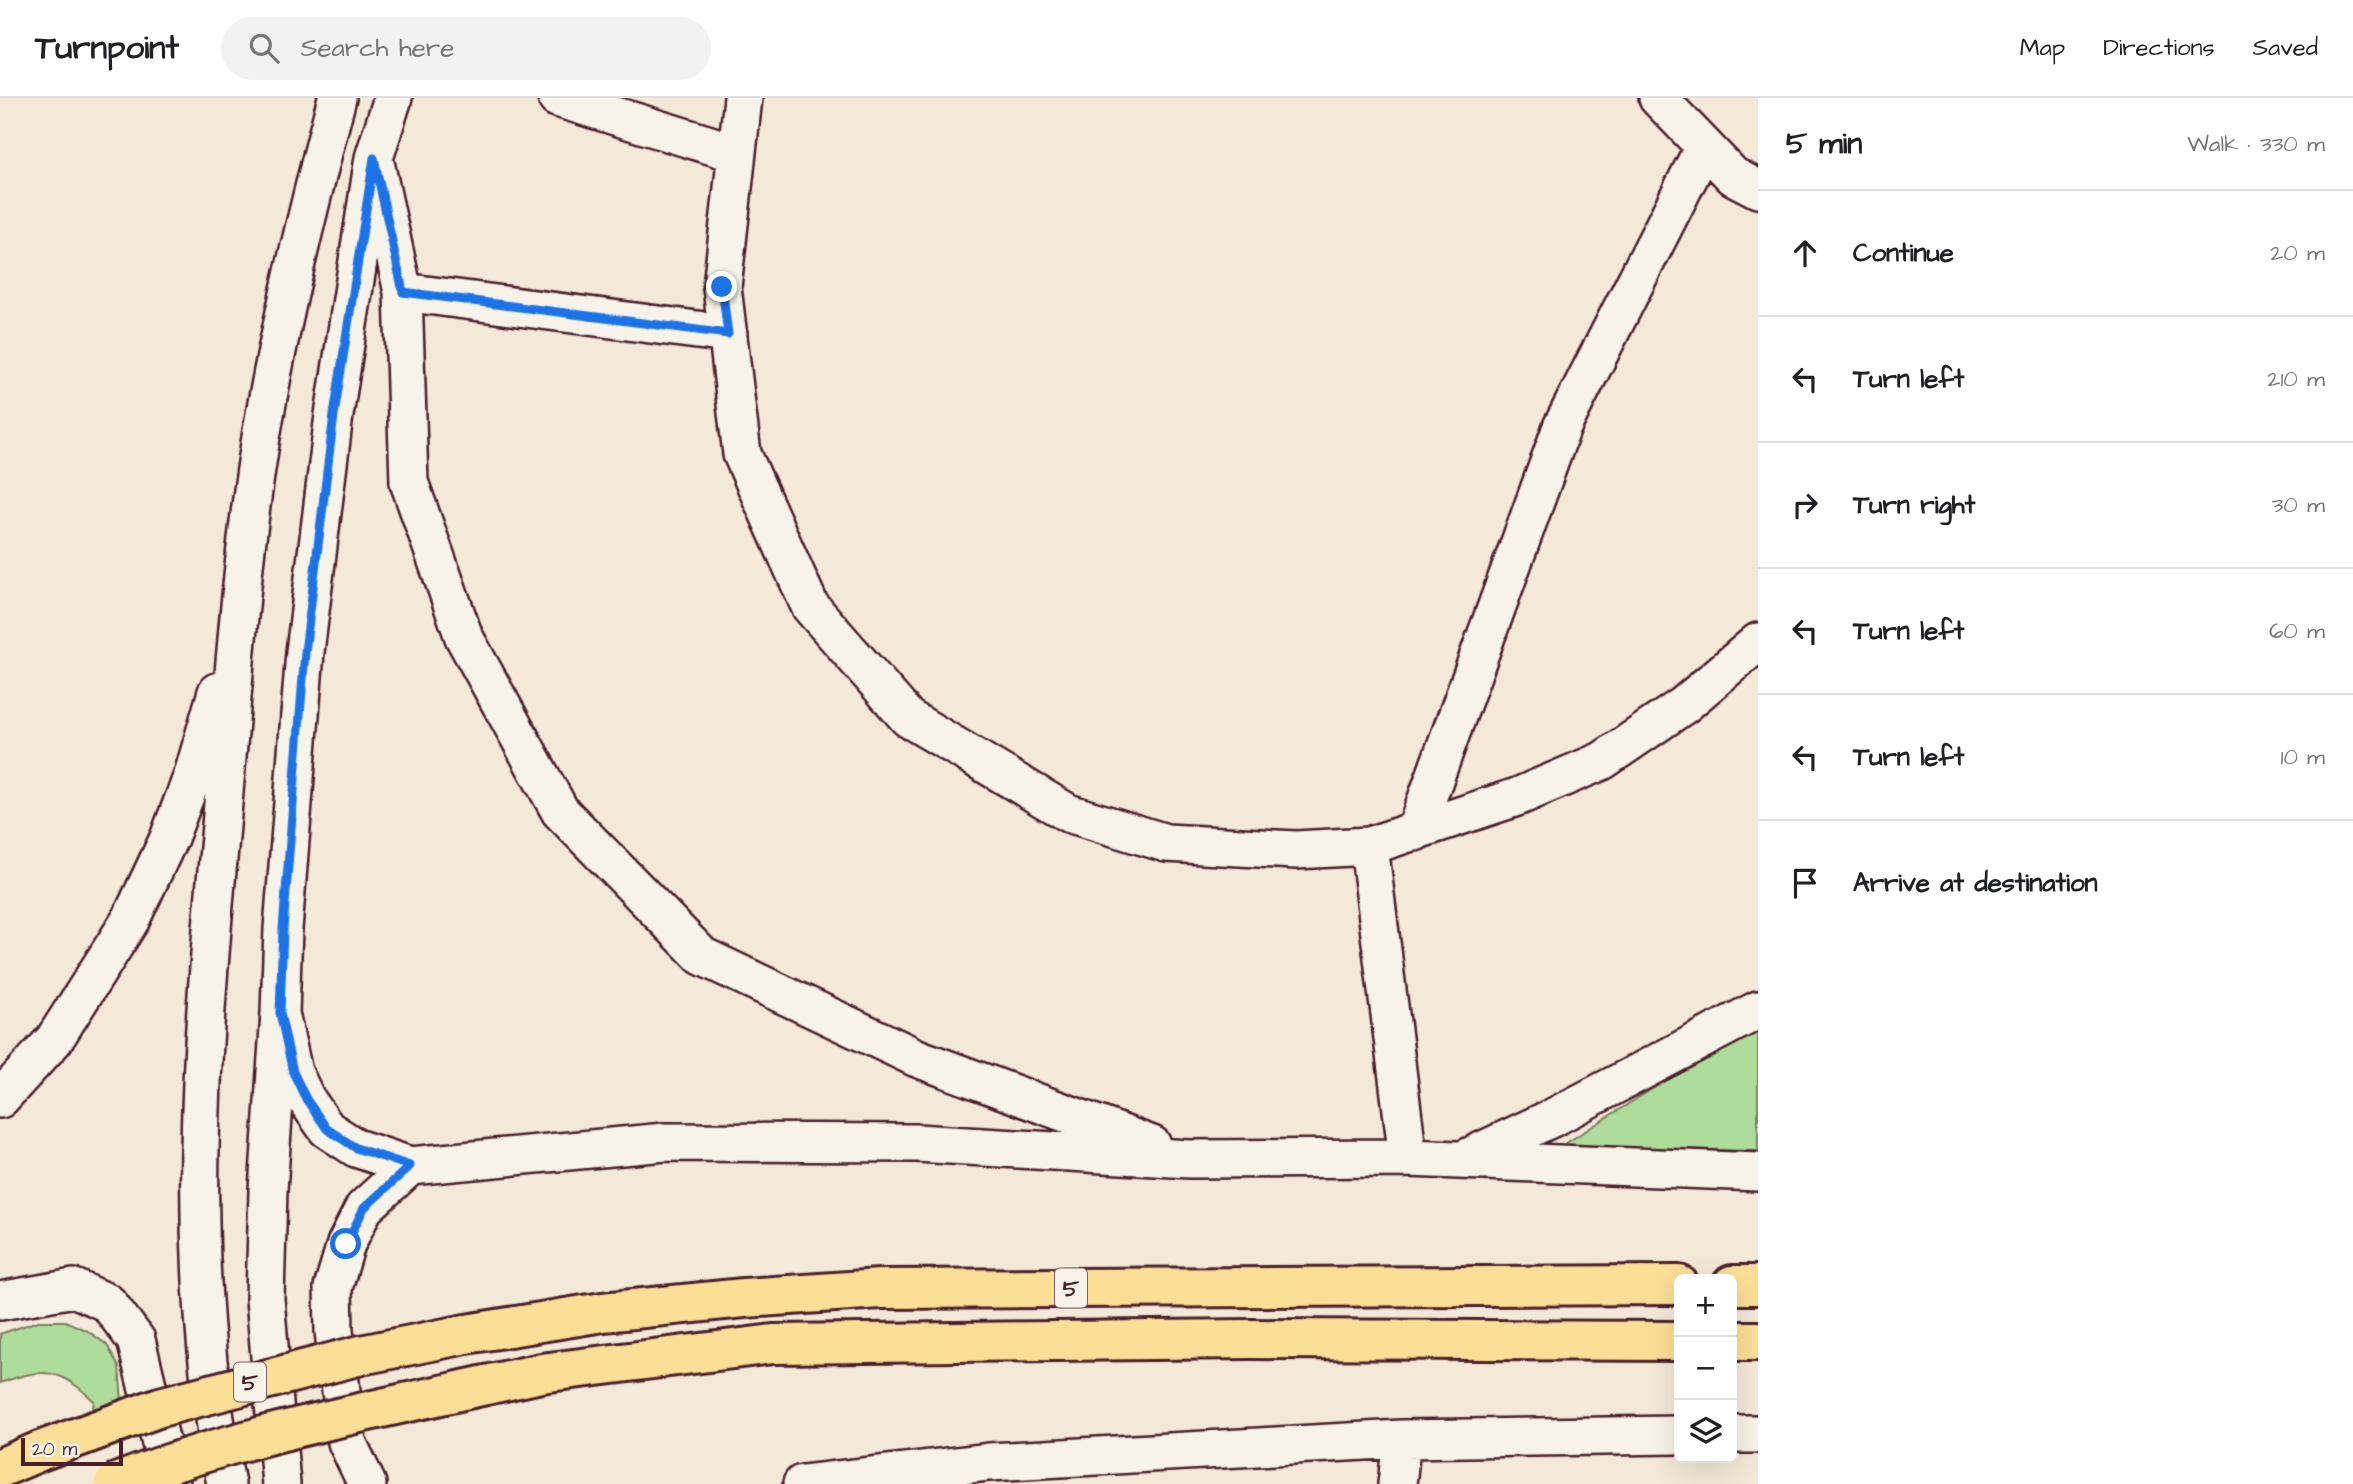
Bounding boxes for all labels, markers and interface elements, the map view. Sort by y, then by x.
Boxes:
search box [221,17,711,80]
text: Turnpoint [35,25,179,71]
icon: search [245,29,283,67]
text: Search here [301,30,454,66]
text: Map [2020,31,2065,65]
text: Directions [2103,31,2215,65]
text: Saved [2253,31,2318,65]
text: 5 min [1786,123,1862,165]
text: Walk · 330 m [2187,128,2325,160]
icon: ahead [1786,234,1824,272]
text: Continue [1853,235,1954,271]
text: 20 m [2270,237,2325,269]
route end [706,271,737,302]
icon: left [1786,360,1824,398]
text: Turn left [1853,361,1964,397]
text: 210 m [2267,363,2325,395]
icon: right [1786,486,1824,524]
text: Turn right [1853,487,1975,523]
text: 30 m [2272,489,2325,521]
icon: left [1786,612,1824,650]
text: Turn left [1853,613,1964,649]
text: 60 m [2269,615,2325,647]
icon: left [1786,738,1824,776]
text: Turn left [1853,739,1964,775]
text: 10 m [2280,741,2325,773]
icon: arrive [1786,864,1824,902]
text: Arrive at destination [1853,865,2098,901]
route start [330,1228,361,1259]
road number: 5 [1055,1268,1087,1308]
map controls [1674,1274,1737,1463]
button: + [1674,1274,1737,1337]
button: − [1674,1337,1737,1400]
road number: 5 [234,1362,266,1401]
button: layers [1674,1400,1737,1463]
scale bar [21,1435,122,1467]
text: 20 m [32,1436,77,1463]

